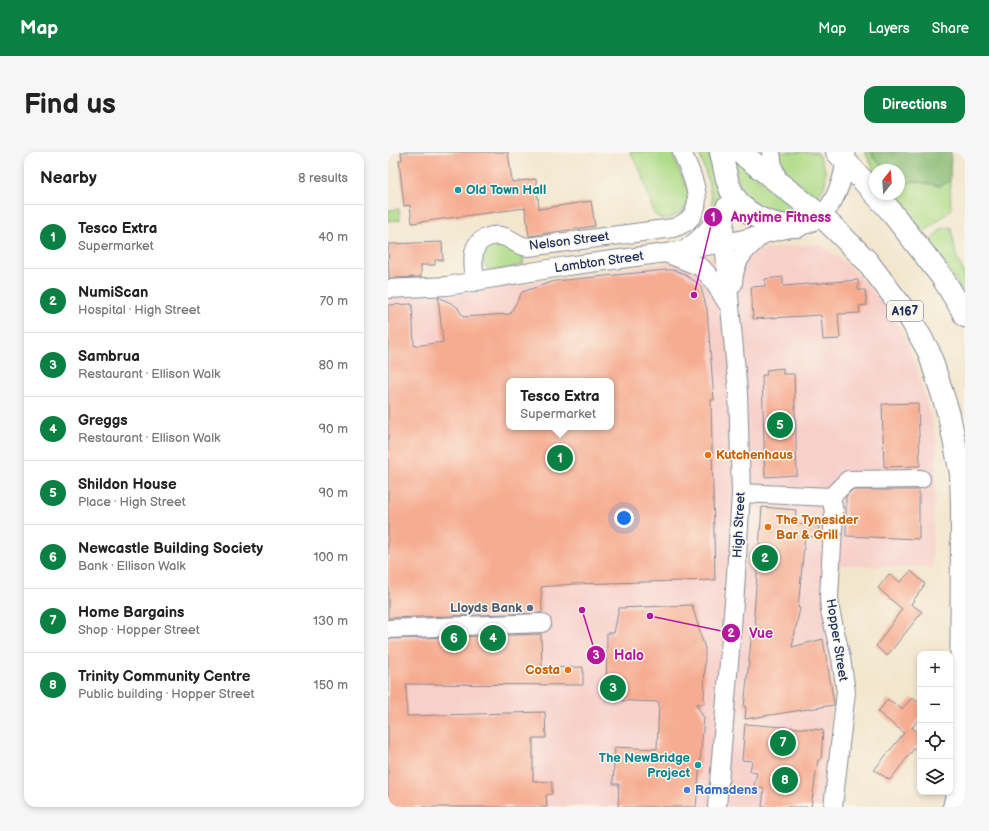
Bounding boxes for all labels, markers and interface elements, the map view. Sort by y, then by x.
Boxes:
text: Map [20,17,58,40]
text: Map [818,20,846,37]
text: Layers [868,20,910,37]
text: Share [932,20,969,37]
button: Directions [864,86,965,123]
text: Find us [24,88,116,121]
north arrow [869,164,905,200]
text: Nearby [40,168,97,188]
text: 8 results [298,170,348,186]
place label: Old Town Hall [466,182,546,198]
marker: Old Town Hall [453,185,463,195]
callout: Anytime Fitness [703,204,839,230]
text: Anytime Fitness [730,209,831,226]
text: 1 [710,210,716,225]
text: Tesco Extra [78,219,157,238]
street label: Nelson Street [528,228,610,254]
text: 1 [50,229,56,245]
text: 40 m [318,229,348,245]
text: Supermarket [78,238,154,254]
street label: Lambton Street [553,248,645,276]
text: NumiScan [78,283,148,302]
text: 2 [49,293,57,309]
text: 70 m [320,293,348,309]
road number: A167 [887,301,923,321]
text: Hospital · High Street [78,302,200,318]
text: Sambrua [78,347,140,366]
text: 3 [49,357,57,373]
text: 80 m [319,357,348,373]
text: Restaurant · Ellison Walk [78,366,220,382]
popup [506,378,614,430]
text: Tesco Extra [520,387,600,406]
text: Supermarket [520,406,596,422]
pin: 5 [767,410,793,440]
text: Greggs [78,411,128,430]
text: 4 [49,421,57,437]
text: 90 m [319,421,348,437]
text: Restaurant · Ellison Walk [78,430,220,446]
pin: 1 [547,443,573,473]
place label: Kutchenhaus [716,447,793,463]
marker: Kutchenhaus [703,450,713,460]
text: Shildon House [78,475,177,494]
text: 5 [49,485,57,501]
text: 90 m [319,485,348,501]
street label: High Street [729,492,749,558]
text: Place · High Street [78,494,186,510]
your location [614,508,634,528]
place label: The Tynesider Bar & Grill [776,512,859,543]
marker: The Tynesider Bar & Grill [763,522,773,532]
text: Newcastle Building Society [78,539,263,558]
pin: 2 [752,543,778,573]
text: 6 [49,549,57,565]
text: 100 m [313,549,348,565]
text: Bank · Ellison Walk [78,558,186,574]
street label: Hopper Street [823,598,851,682]
place label: Lloyds Bank [450,600,522,616]
text: Home Bargains [78,603,184,622]
marker: Lloyds Bank [525,603,535,613]
text: 7 [49,613,57,629]
text: 130 m [313,613,348,629]
callout: Vue [721,620,781,646]
text: Shop · Hopper Street [78,622,200,638]
pin: 6 [441,623,467,653]
pin: 4 [480,623,506,653]
text: Vue [749,625,773,642]
text: 2 [727,626,735,641]
callout: Halo [586,642,652,668]
text: Halo [614,647,644,664]
text: 3 [592,648,600,663]
map controls [917,651,953,795]
button: + [917,651,953,687]
place label: Costa [525,662,560,678]
marker: Costa [563,665,573,675]
text: Trinity Community Centre [78,667,250,686]
pin: 3 [600,673,626,703]
text: 8 [49,677,57,693]
text: 150 m [314,677,348,693]
text: Public building · Hopper Street [78,686,255,702]
button: − [917,687,953,723]
button: locate [917,723,953,759]
pin: 7 [770,728,796,758]
place label: The NewBridge Project [599,750,691,781]
button: layers [917,759,953,795]
marker: The NewBridge Project [693,760,703,770]
pin: 8 [772,765,798,795]
place label: Ramsdens [695,782,758,798]
marker: Ramsdens [682,785,692,795]

